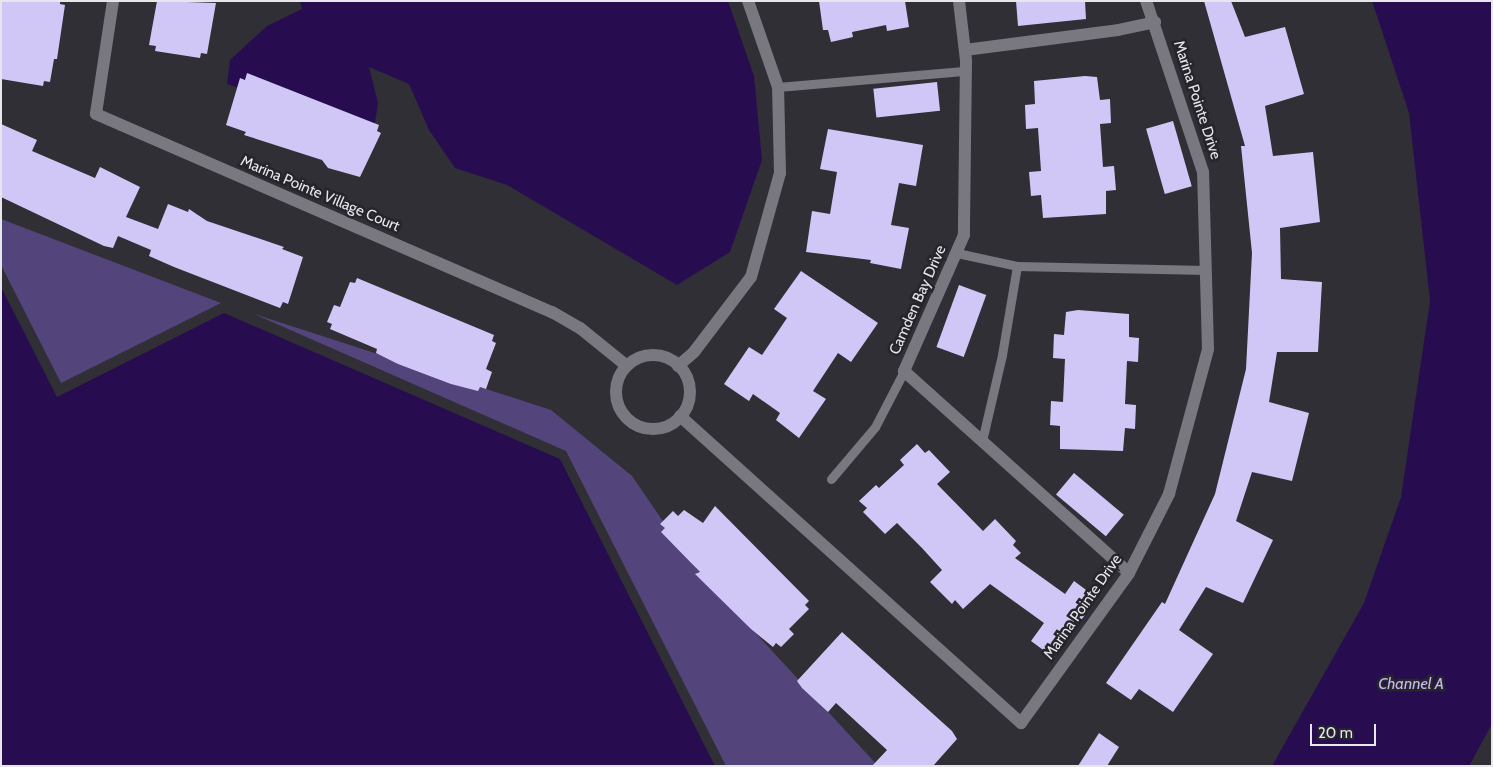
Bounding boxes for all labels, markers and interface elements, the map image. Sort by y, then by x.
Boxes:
street label: Marina Pointe Drive [1169,38,1225,162]
street label: Marina Pointe Village Court [238,152,402,236]
street label: Camden Bay Drive [886,243,950,357]
street label: Marina Pointe Drive [1040,551,1126,663]
water label: Channel A [1378,674,1444,694]
scale bar [1313,714,1379,746]
text: 20 m [1318,724,1353,742]

